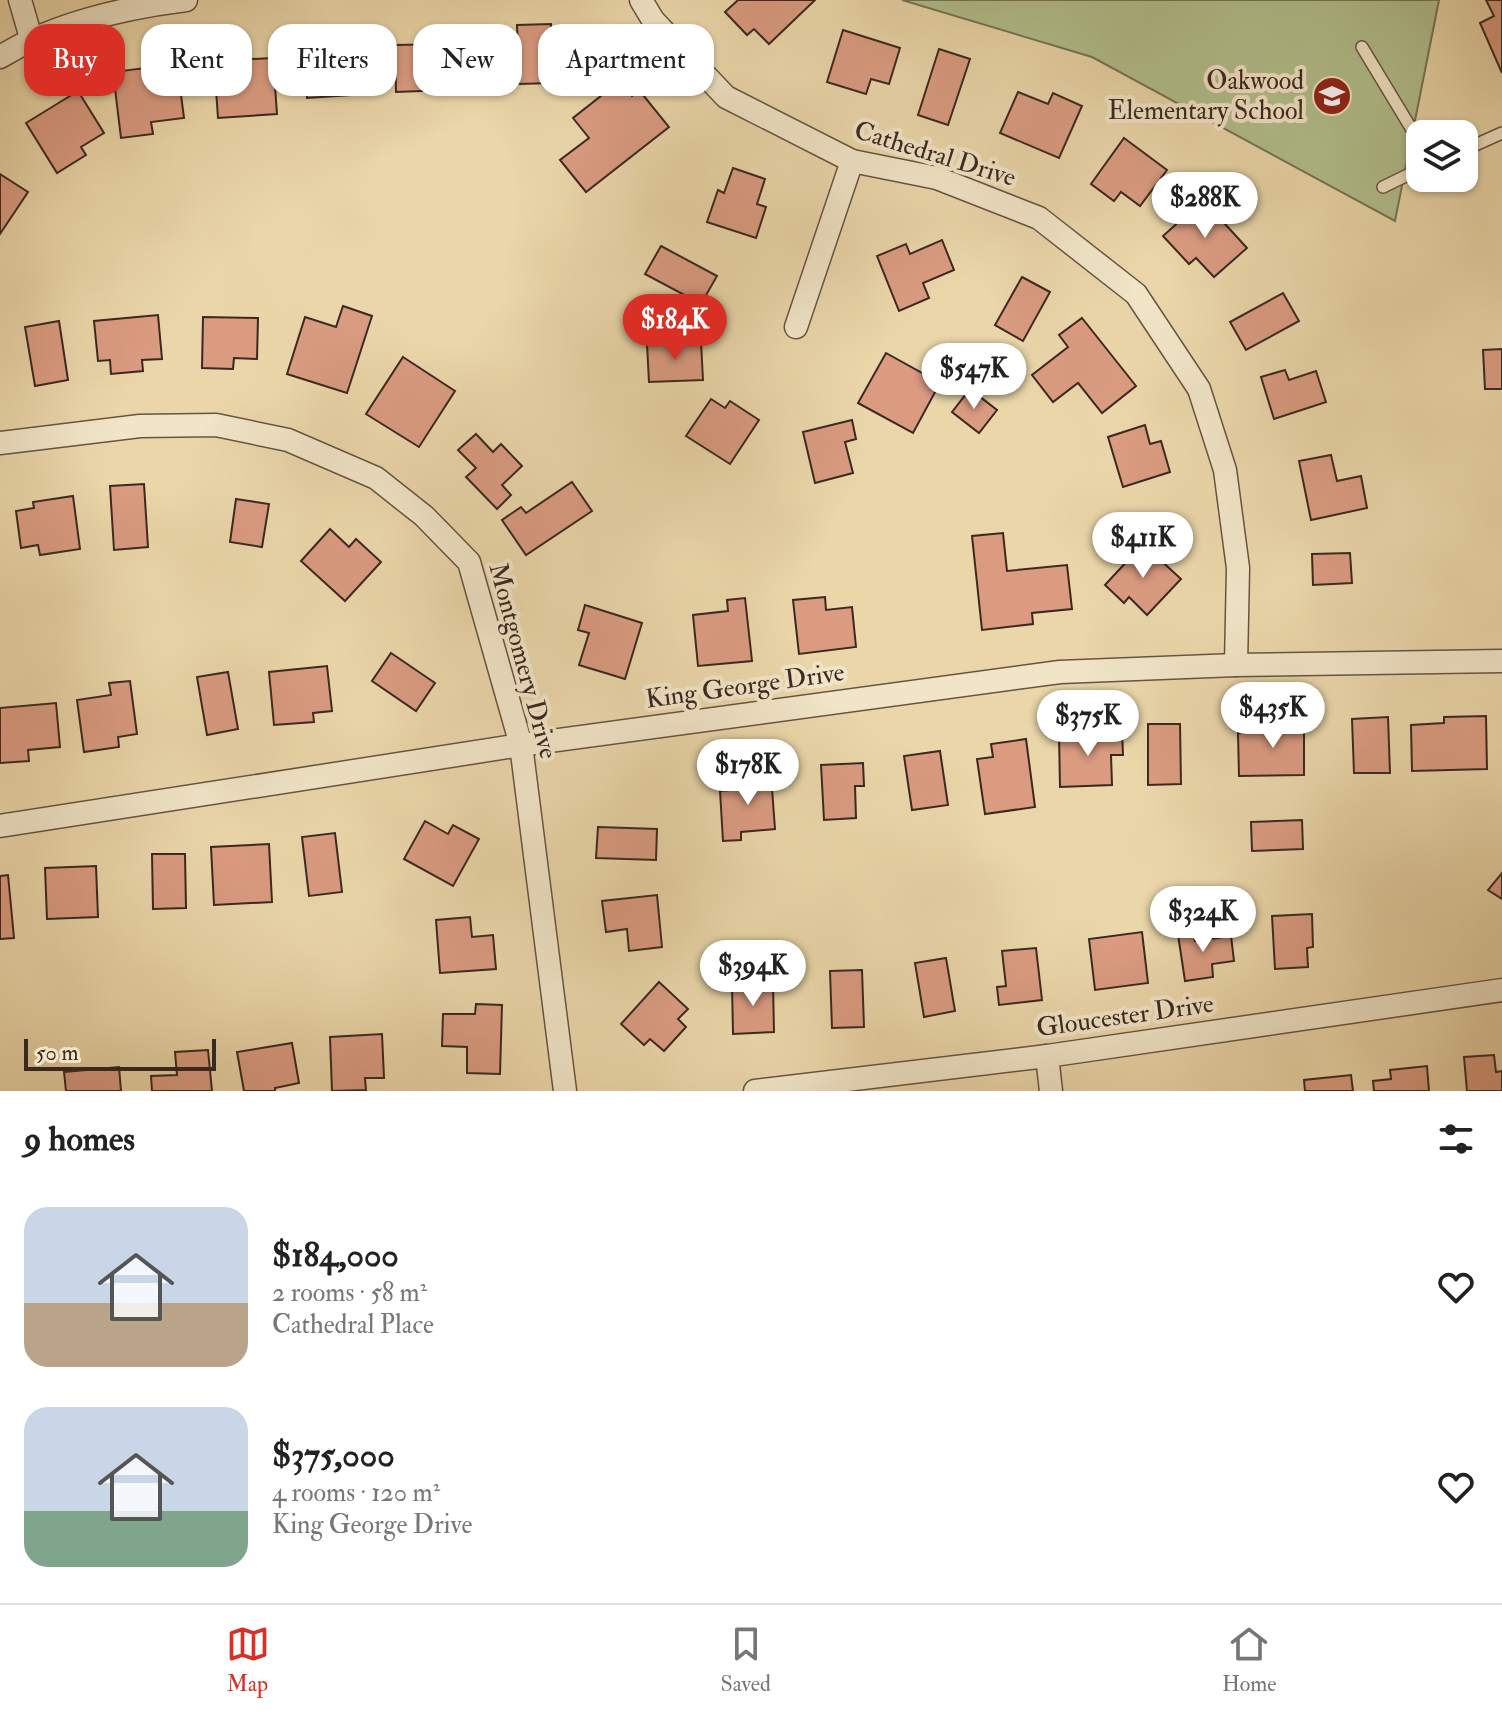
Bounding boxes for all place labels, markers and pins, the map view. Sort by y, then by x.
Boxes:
place label: Oakwood Elementary School [1108,65,1304,127]
school or university icon: Oakwood Elementary School [1311,75,1353,117]
pin: $288K [1149,172,1261,240]
pin: $184K [619,294,731,362]
pin: $547K [918,343,1030,411]
pin: $411K [1087,512,1199,580]
pin: $435K [1217,682,1329,750]
pin: $375K [1032,690,1144,758]
pin: $178K [692,739,804,807]
pin: $324K [1147,886,1259,954]
pin: $394K [697,940,809,1008]

